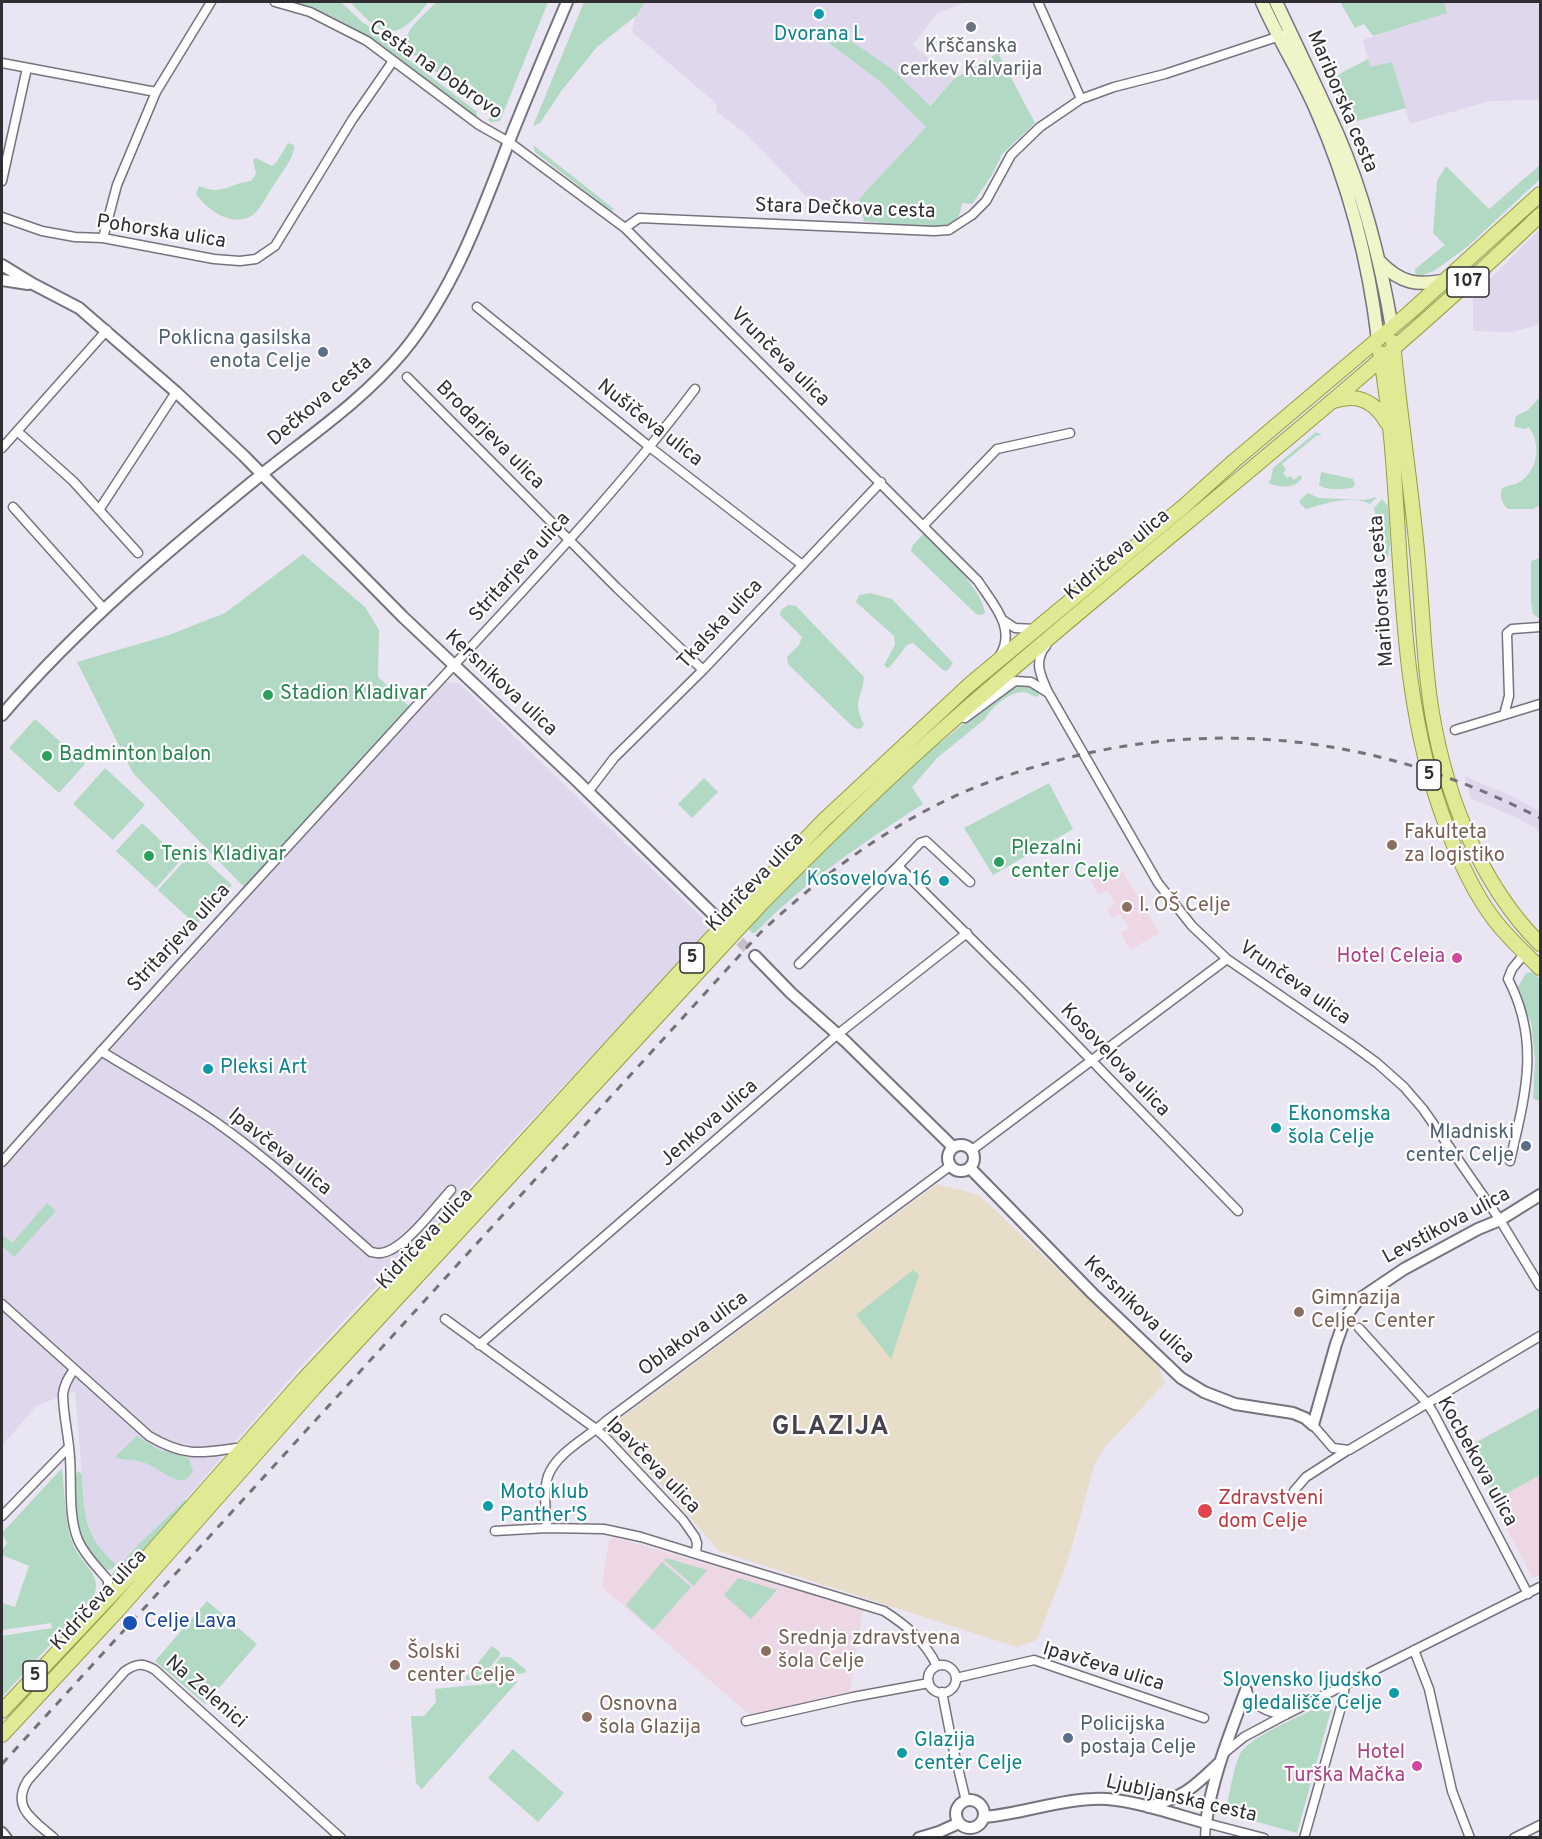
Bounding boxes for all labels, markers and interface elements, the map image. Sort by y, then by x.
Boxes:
marker: Dvorana L [812,7,826,21]
street label: Cesta na Dobrovo [364,16,506,126]
marker: Krščanska cerkev Kalvarija [964,20,978,34]
place label: Dvorana L [774,24,864,48]
street label: Mariborska cesta [1300,27,1382,177]
place label: Krščanska cerkev Kalvarija [900,36,1042,83]
street label: Stara Dečkova cesta [754,195,936,225]
street label: Pohorska ulica [95,211,227,255]
road number: 107 [1447,267,1489,297]
street label: Vrunčeva ulica [724,303,834,413]
place label: Poklicna gasilska enota Celje [158,328,311,375]
marker: Poklicna gasilska enota Celje [316,345,330,359]
street label: Dečkova cesta [264,352,378,452]
street label: Nušičeva ulica [591,375,707,473]
street label: Brodarjeva ulica [430,377,548,495]
street label: Kidričeva ulica [1061,505,1175,607]
street label: Stritarjeva ulica [465,508,577,628]
street label: Mariborska cesta [1366,514,1400,668]
street label: Tkalska ulica [673,575,769,675]
street label: Kersnikova ulica [439,626,561,742]
place label: Stadion Kladivar [280,683,427,707]
marker: Stadion Kladivar [261,688,275,702]
place label: Badminton balon [59,744,211,768]
marker: Badminton balon [40,749,54,763]
road number: 5 [1417,760,1441,790]
place label: Fakulteta za logistiko [1404,822,1505,869]
street label: Kidričeva ulica [702,828,810,938]
place label: Plezalni center Celje [1011,838,1119,885]
marker: Fakulteta za logistiko [1385,838,1399,852]
place label: Tenis Kladivar [161,844,286,868]
marker: Tenis Kladivar [142,849,156,863]
marker: Plezalni center Celje [992,855,1006,869]
place label: Kosovelova 16 [806,869,932,893]
marker: Kosovelova 16 [937,874,951,888]
street label: Stritarjeva ulica [124,880,236,998]
place label: I. OŠ Celje [1139,895,1230,919]
marker: I. OŠ Celje [1120,900,1134,914]
street label: Vrunčeva ulica [1234,937,1354,1031]
road number: 5 [680,943,704,973]
place label: Hotel Celeia [1337,946,1445,970]
marker: Hotel Celeia [1450,951,1464,965]
street label: Kosovelova ulica [1054,999,1174,1123]
place label: Pleksi Art [220,1057,307,1081]
marker: Pleksi Art [201,1062,215,1076]
street label: Jenkova ulica [656,1075,764,1173]
street label: Ipavčeva ulica [223,1104,335,1202]
place label: Ekonomska šola Celje [1288,1104,1391,1151]
marker: Ekonomska šola Celje [1269,1121,1283,1135]
place label: Mladniski center Celje [1406,1122,1514,1169]
marker: Mladniski center Celje [1519,1139,1533,1153]
street label: Levstikova ulica [1379,1183,1515,1271]
street label: Kidričeva ulica [373,1184,479,1296]
street label: Kersnikova ulica [1078,1252,1198,1370]
street label: Oblakova ulica [635,1287,753,1383]
place label: Gimnazija Celje - Center [1311,1288,1435,1335]
marker: Gimnazija Celje - Center [1292,1305,1306,1319]
street label: Kocbekova ulica [1430,1393,1522,1531]
street label: Ipavčeva ulica [600,1412,704,1520]
district label: GLAZIJA [772,1413,890,1445]
place label: Moto klub Panther'S [500,1482,589,1529]
place label: Zdravstveni dom Celje [1218,1488,1323,1535]
marker: Moto klub Panther'S [481,1499,495,1513]
marker: Zdravstveni dom Celje [1196,1502,1214,1520]
street label: Kidričeva ulica [47,1545,153,1657]
place label: Celje Lava [144,1611,236,1635]
marker: Celje Lava [121,1614,139,1632]
place label: Srednja zdravstvena šola Celje [778,1628,960,1675]
street label: Ipavčeva ulica [1039,1638,1167,1698]
place label: Šolski center Celje [407,1642,515,1689]
marker: Srednja zdravstvena šola Celje [759,1644,773,1658]
street label: Na Zelenici [159,1651,251,1735]
marker: Šolski center Celje [388,1658,402,1672]
road number: 5 [23,1661,47,1691]
place label: Slovensko ljudsko gledališče Celje [1222,1670,1382,1717]
marker: Slovensko ljudsko gledališče Celje [1387,1686,1401,1700]
place label: Osnovna šola Glazija [599,1694,701,1741]
marker: Osnovna šola Glazija [580,1710,594,1724]
place label: Policijska postaja Celje [1080,1714,1196,1761]
place label: Glazija center Celje [914,1730,1022,1777]
marker: Policijska postaja Celje [1061,1731,1075,1745]
place label: Hotel Turška Mačka [1283,1742,1405,1789]
marker: Glazija center Celje [895,1746,909,1760]
marker: Hotel Turška Mačka [1410,1759,1424,1773]
street label: Ljubljanska cesta [1103,1771,1259,1829]

